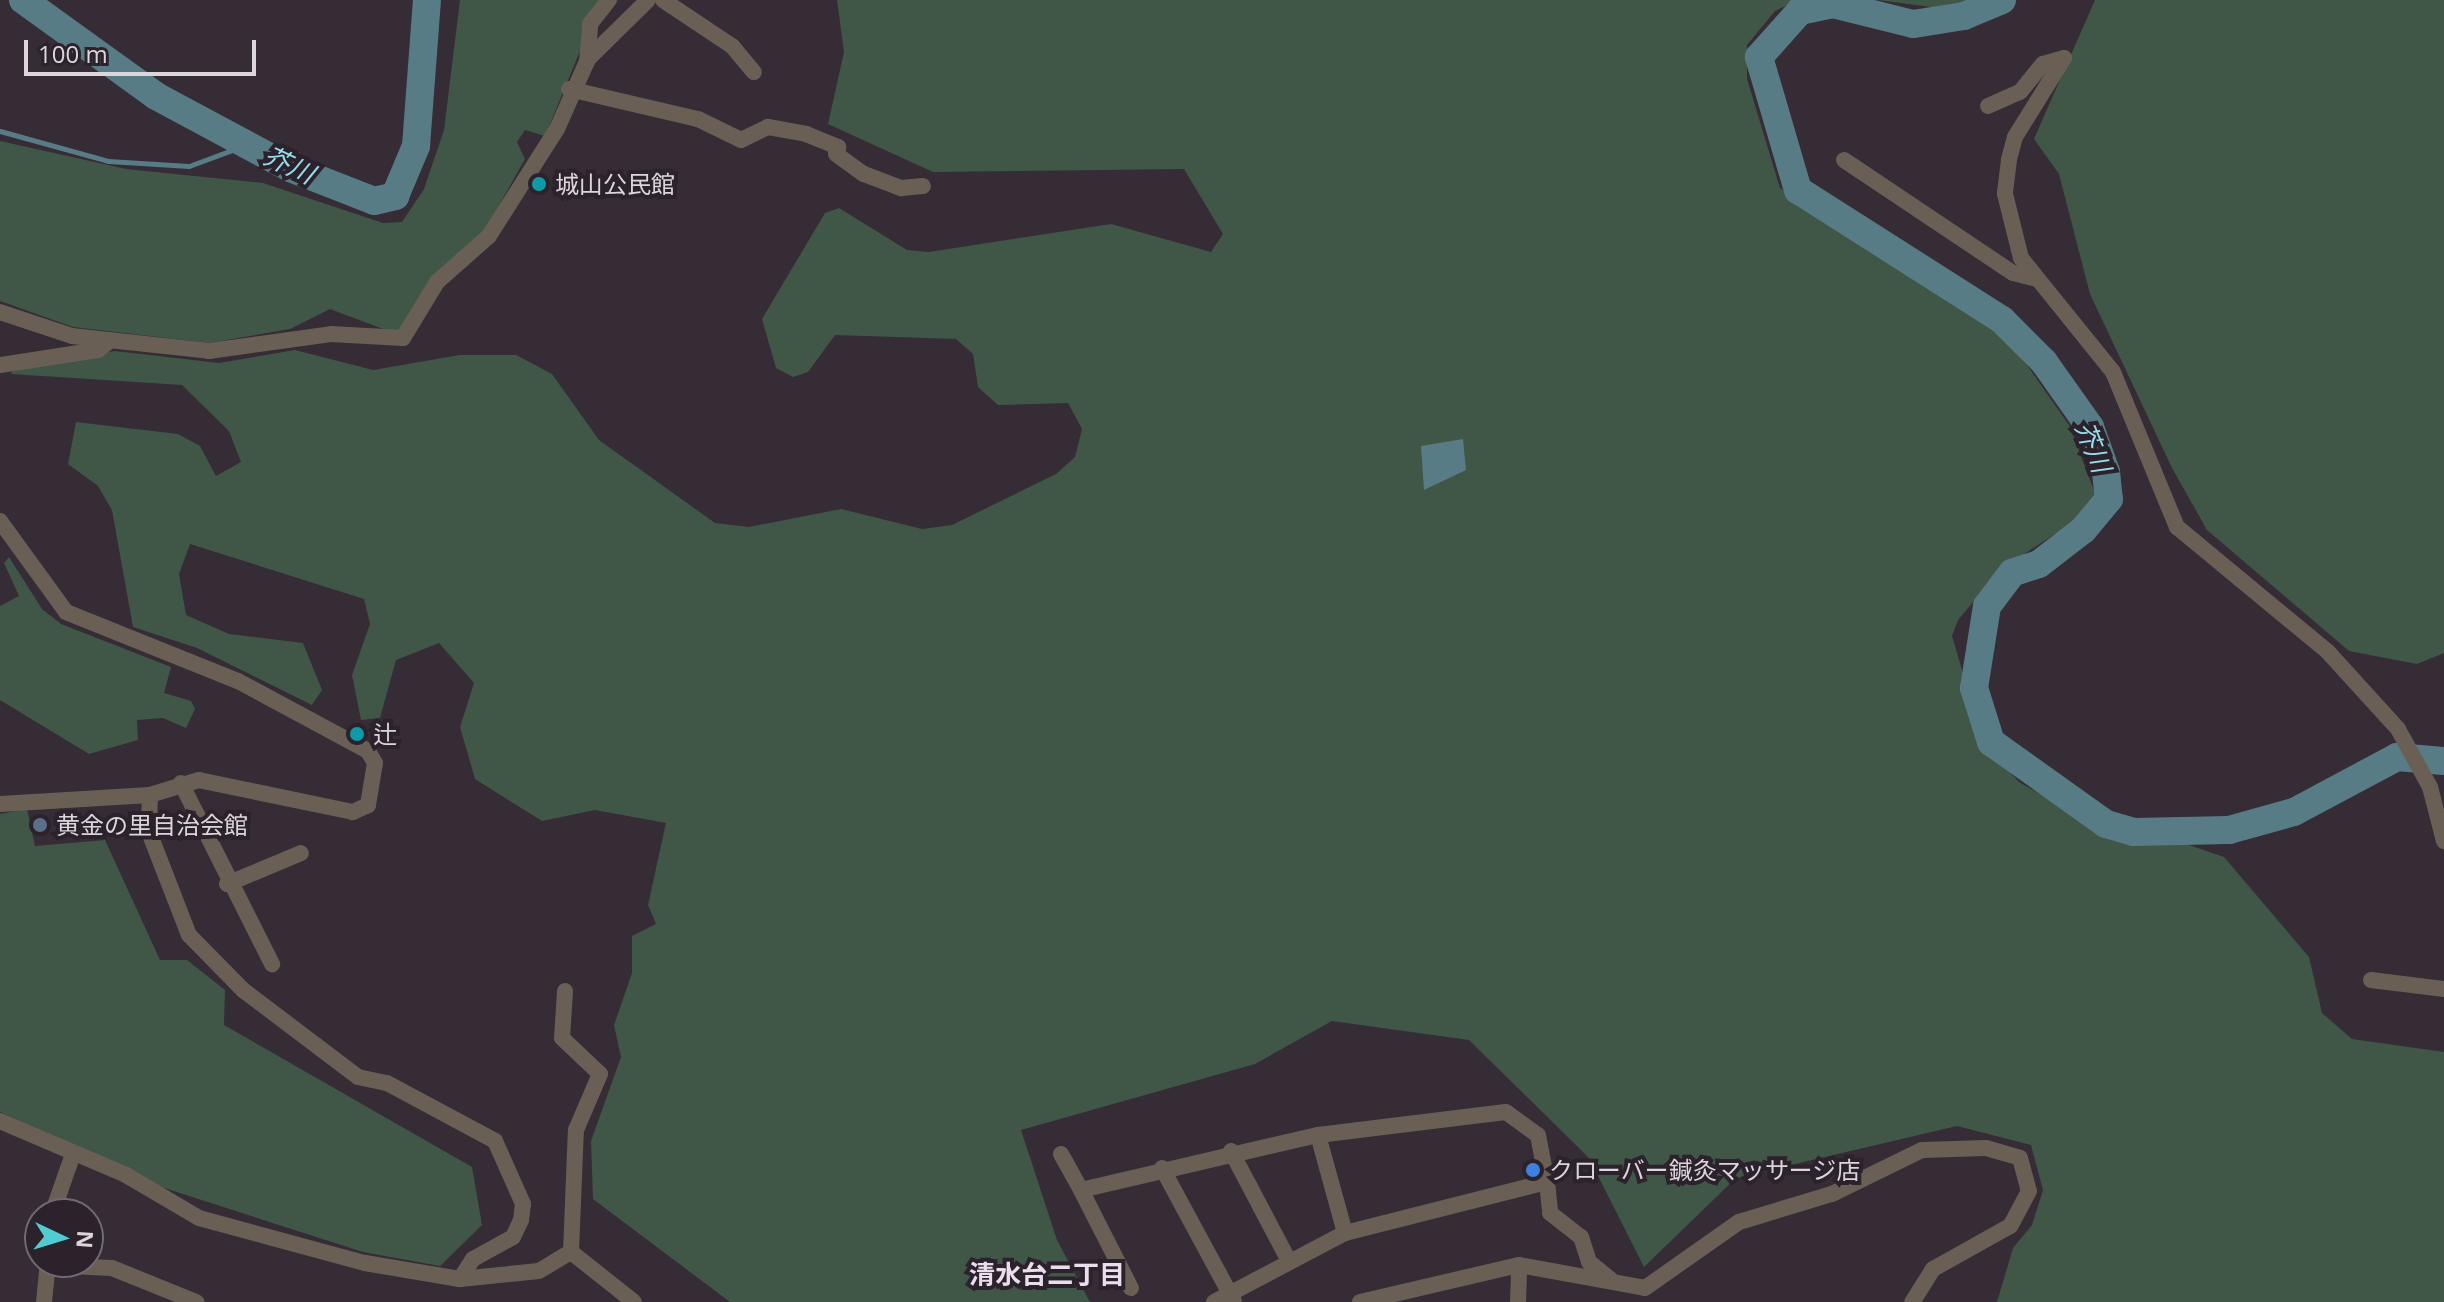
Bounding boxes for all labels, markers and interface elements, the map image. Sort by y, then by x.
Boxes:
scale bar [28,24,260,74]
text: 100 m [38,37,108,70]
water label: 芥川 [259,140,319,190]
place label: 城山公民館 [555,170,675,198]
marker: 城山公民館 [530,175,548,193]
water label: 芥川 [2069,417,2117,477]
place label: 辻 [373,720,397,748]
marker: 辻 [348,725,366,743]
place label: 黄金の里自治会館 [56,811,248,839]
marker: 黄金の里自治会館 [31,816,49,834]
place label: クローバー鍼灸マッサージ店 [1549,1156,1861,1184]
marker: クローバー鍼灸マッサージ店 [1524,1161,1542,1179]
north arrow [24,1198,104,1278]
text: N [70,1230,102,1249]
district label: 清水台二丁目 [969,1259,1125,1291]

